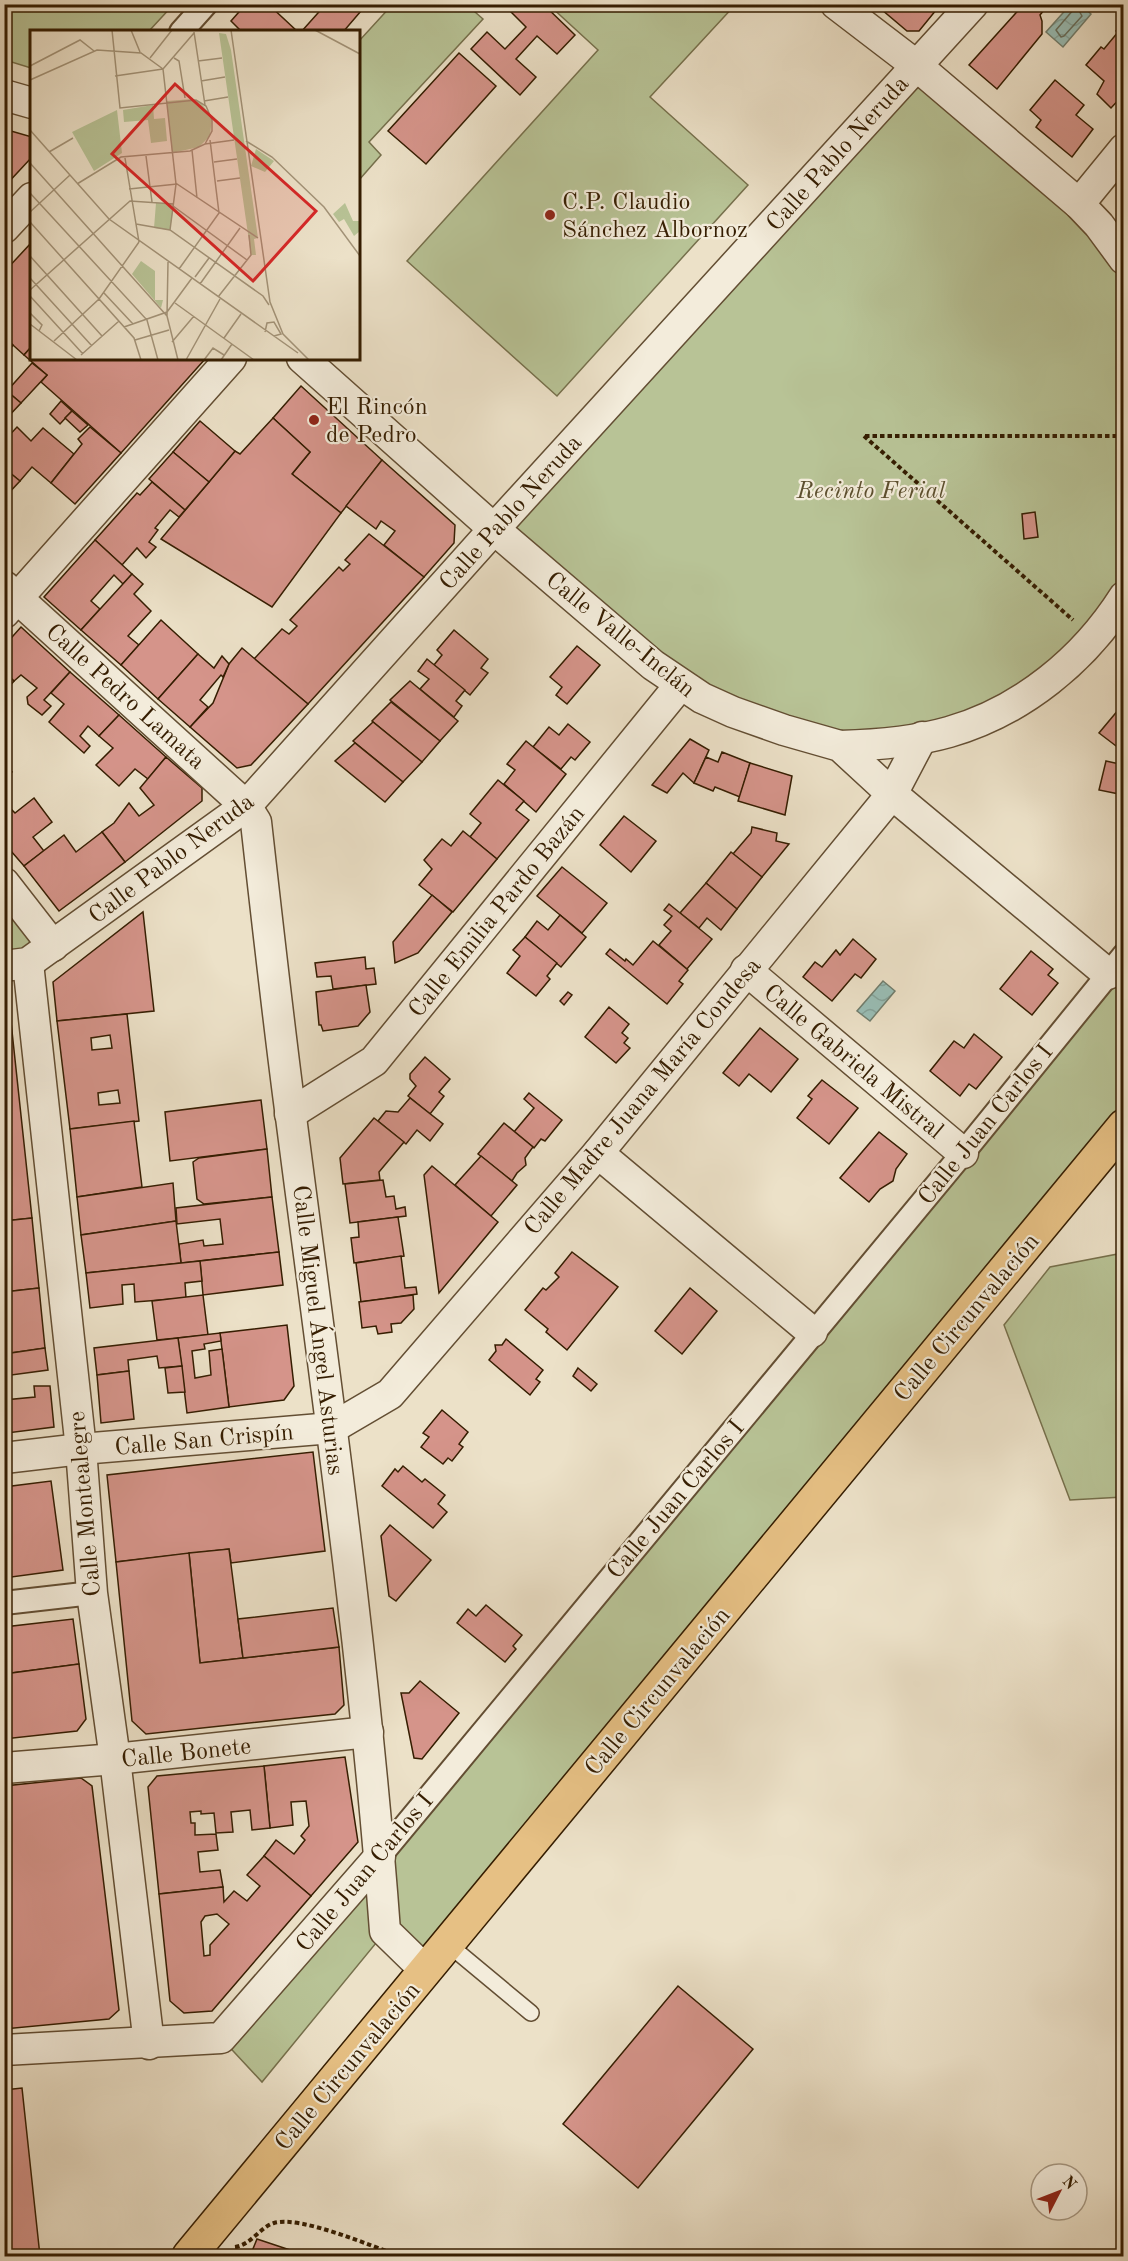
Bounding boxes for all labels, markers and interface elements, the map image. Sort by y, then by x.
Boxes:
inset map [30,30,360,360]
street label: Calle Pablo Neruda [763,72,914,237]
place label: C.P. Claudio Sánchez Albornoz [562,191,748,243]
marker: C.P. Claudio Sánchez Albornoz [543,208,557,222]
place label: El Rincón de Pedro [326,396,428,448]
marker: El Rincón de Pedro [307,413,321,427]
street label: Calle Pablo Neruda [436,431,587,596]
park label: Recinto Ferial [796,480,945,504]
street label: Calle Valle-Inclán [541,568,699,703]
street label: Calle Pedro Lamata [41,620,209,775]
street label: Calle Pablo Neruda [85,790,259,929]
street label: Calle Emilia Pardo Bazán [405,802,590,1022]
street label: Calle Madre Juana María Condesa [521,954,766,1240]
street label: Calle Gabriela Mistral [758,981,947,1144]
street label: Calle Juan Carlos I [915,1040,1058,1210]
street label: Calle Miguel Ángel Asturias [287,1183,351,1477]
street label: Calle Circunvalación [890,1230,1045,1407]
street label: Calle Montealegre [66,1410,106,1598]
street label: Calle Juan Carlos I [603,1416,750,1584]
street label: Calle San Crispín [114,1421,295,1461]
street label: Calle Circunvalación [581,1604,736,1781]
street label: Calle Bonete [120,1735,252,1773]
street label: Calle Juan Carlos I [292,1789,439,1957]
street label: Calle Circunvalación [271,1979,426,2156]
north arrow [1029,2162,1089,2222]
text: N [1059,2173,1079,2194]

